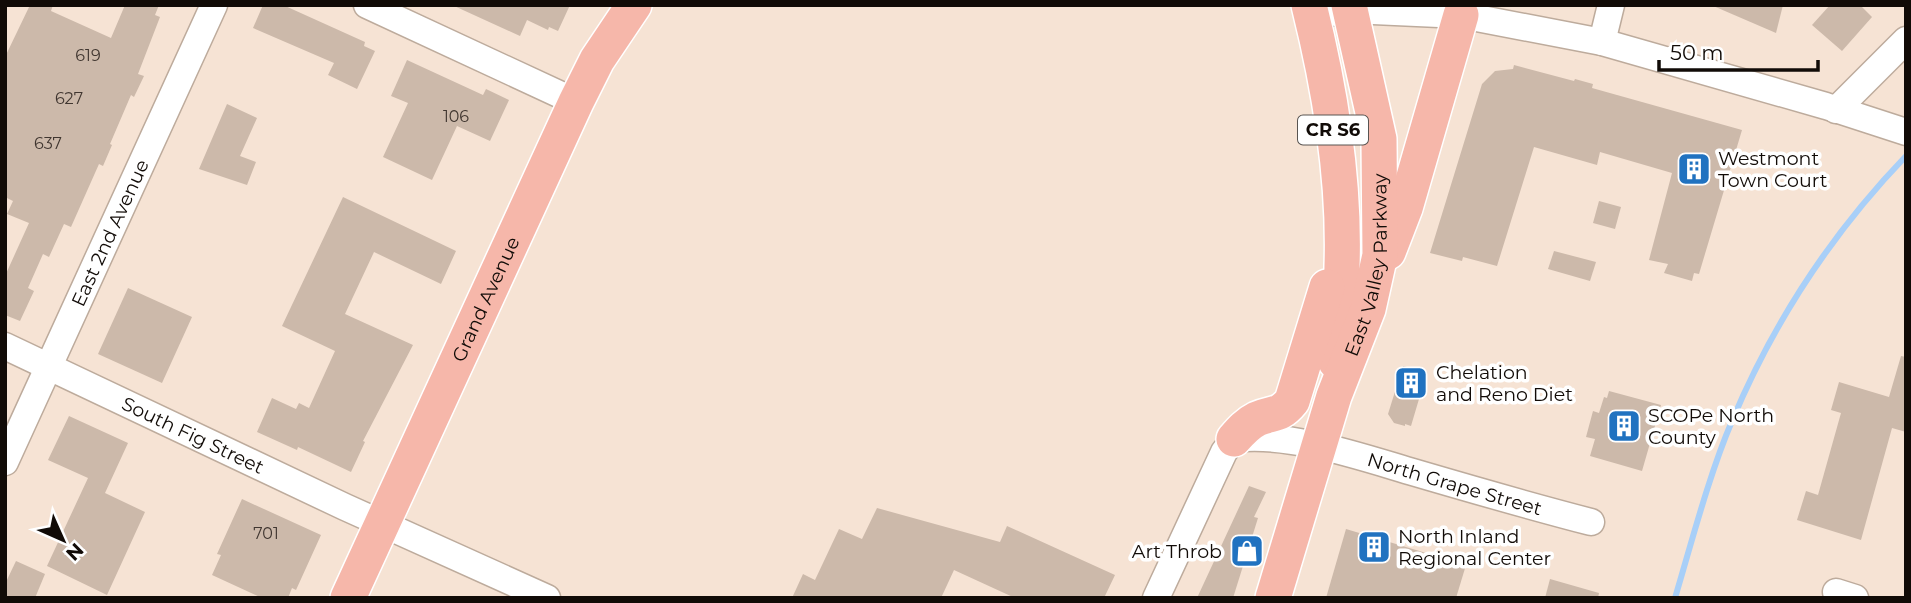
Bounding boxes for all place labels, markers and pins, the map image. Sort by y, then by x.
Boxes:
place label: Westmont Town Court [1718,147,1828,192]
building icon: Westmont Town Court [1675,150,1713,188]
place label: Chelation and Reno Diet [1436,361,1573,406]
building icon: Chelation and Reno Diet [1392,364,1430,402]
place label: SCOPe North County [1648,404,1774,449]
building icon: SCOPe North County [1605,407,1643,445]
place label: North Inland Regional Center [1398,525,1551,570]
building icon: North Inland Regional Center [1355,528,1393,566]
shop icon: Art Throb [1228,532,1266,570]
place label: Art Throb [1132,540,1222,563]

